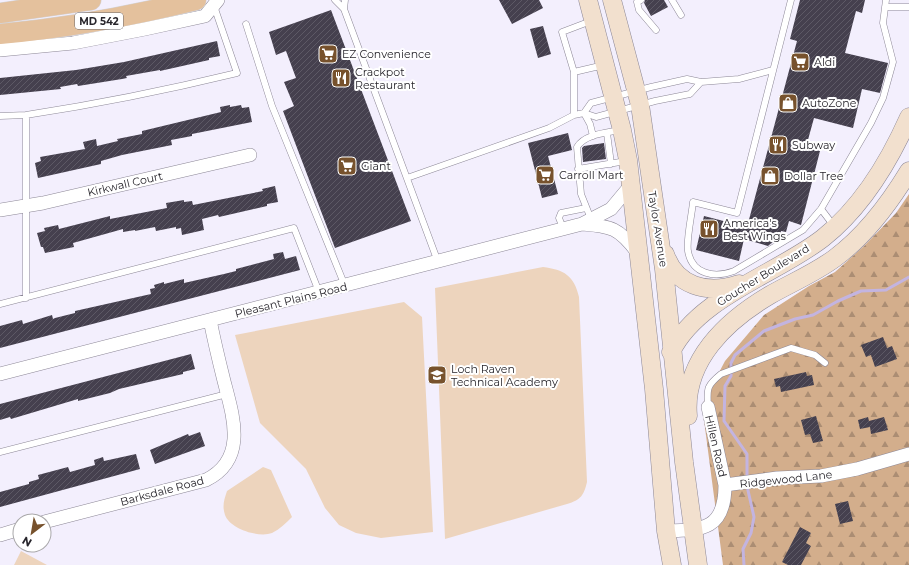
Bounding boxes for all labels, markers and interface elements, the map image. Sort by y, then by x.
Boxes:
road number: MD 542 [75,13,123,29]
supermarket icon: EZ Convenience [317,43,339,65]
place label: EZ Convenience [342,47,431,61]
supermarket icon: Aldi [789,51,811,73]
place label: Aldi [814,55,835,69]
place label: Crackpot Restaurant [355,65,416,92]
restaurant icon: Crackpot Restaurant [330,67,352,89]
shop icon: AutoZone [777,92,799,114]
place label: AutoZone [802,96,857,110]
restaurant icon: Subway [767,134,789,156]
place label: Subway [792,138,835,152]
supermarket icon: Giant [336,155,358,177]
place label: Giant [361,159,391,173]
supermarket icon: Carroll Mart [534,164,556,186]
shop icon: Dollar Tree [759,165,781,187]
street label: Kirkwall Court [86,168,165,199]
place label: Carroll Mart [559,168,624,182]
place label: Dollar Tree [784,169,844,183]
street label: Taylor Avenue [645,190,671,268]
place label: America's Best Wings [723,216,787,243]
restaurant icon: America's Best Wings [698,218,720,240]
street label: Goucher Boulevard [714,241,812,309]
street label: Pleasant Plains Road [233,279,349,321]
place label: Loch Raven Technical Academy [451,362,558,389]
school or university icon: Loch Raven Technical Academy [426,364,448,386]
street label: Hillen Road [702,413,730,479]
street label: Ridgewood Lane [739,467,833,491]
street label: Barksdale Road [119,473,205,509]
north arrow [12,513,52,553]
text: N [19,533,34,550]

